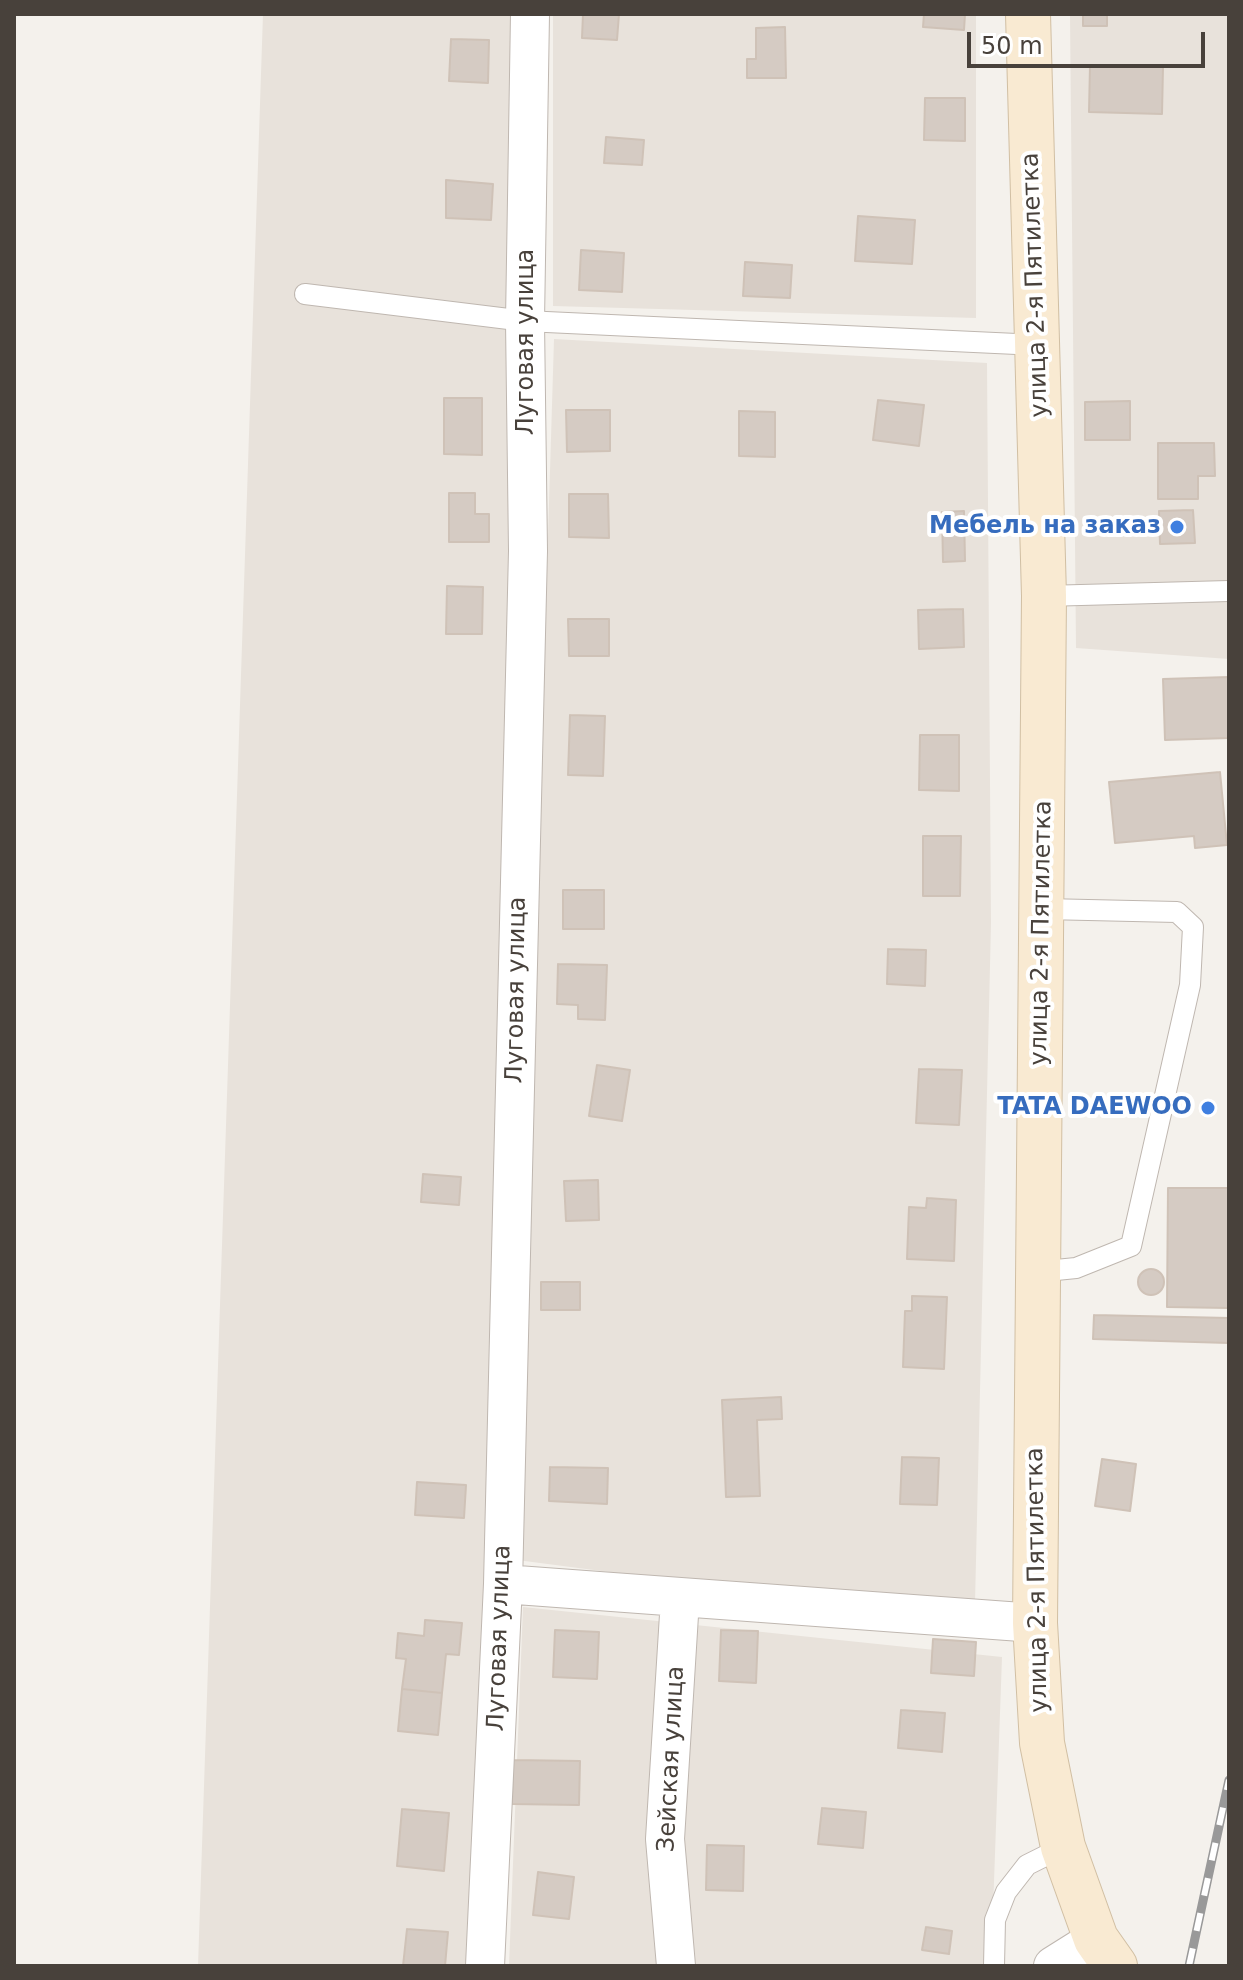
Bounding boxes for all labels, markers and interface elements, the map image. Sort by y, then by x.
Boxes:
scale bar [971,16,1209,66]
text: 50 m [981,32,1043,60]
street label: улица 2-я Пятилетка [1017,152,1055,418]
street label: Луговая улица [513,249,541,435]
place label: Мебель на заказ [929,513,1161,541]
marker: Мебель на заказ [1168,518,1186,536]
street label: улица 2-я Пятилетка [1025,800,1059,1066]
street label: Луговая улица [501,896,533,1084]
place label: TATA DAEWOO [997,1094,1192,1122]
marker: TATA DAEWOO [1199,1099,1217,1117]
street label: улица 2-я Пятилетка [1021,1447,1055,1713]
street label: Луговая улица [482,1544,518,1732]
street label: Зейская улица [653,1665,691,1853]

